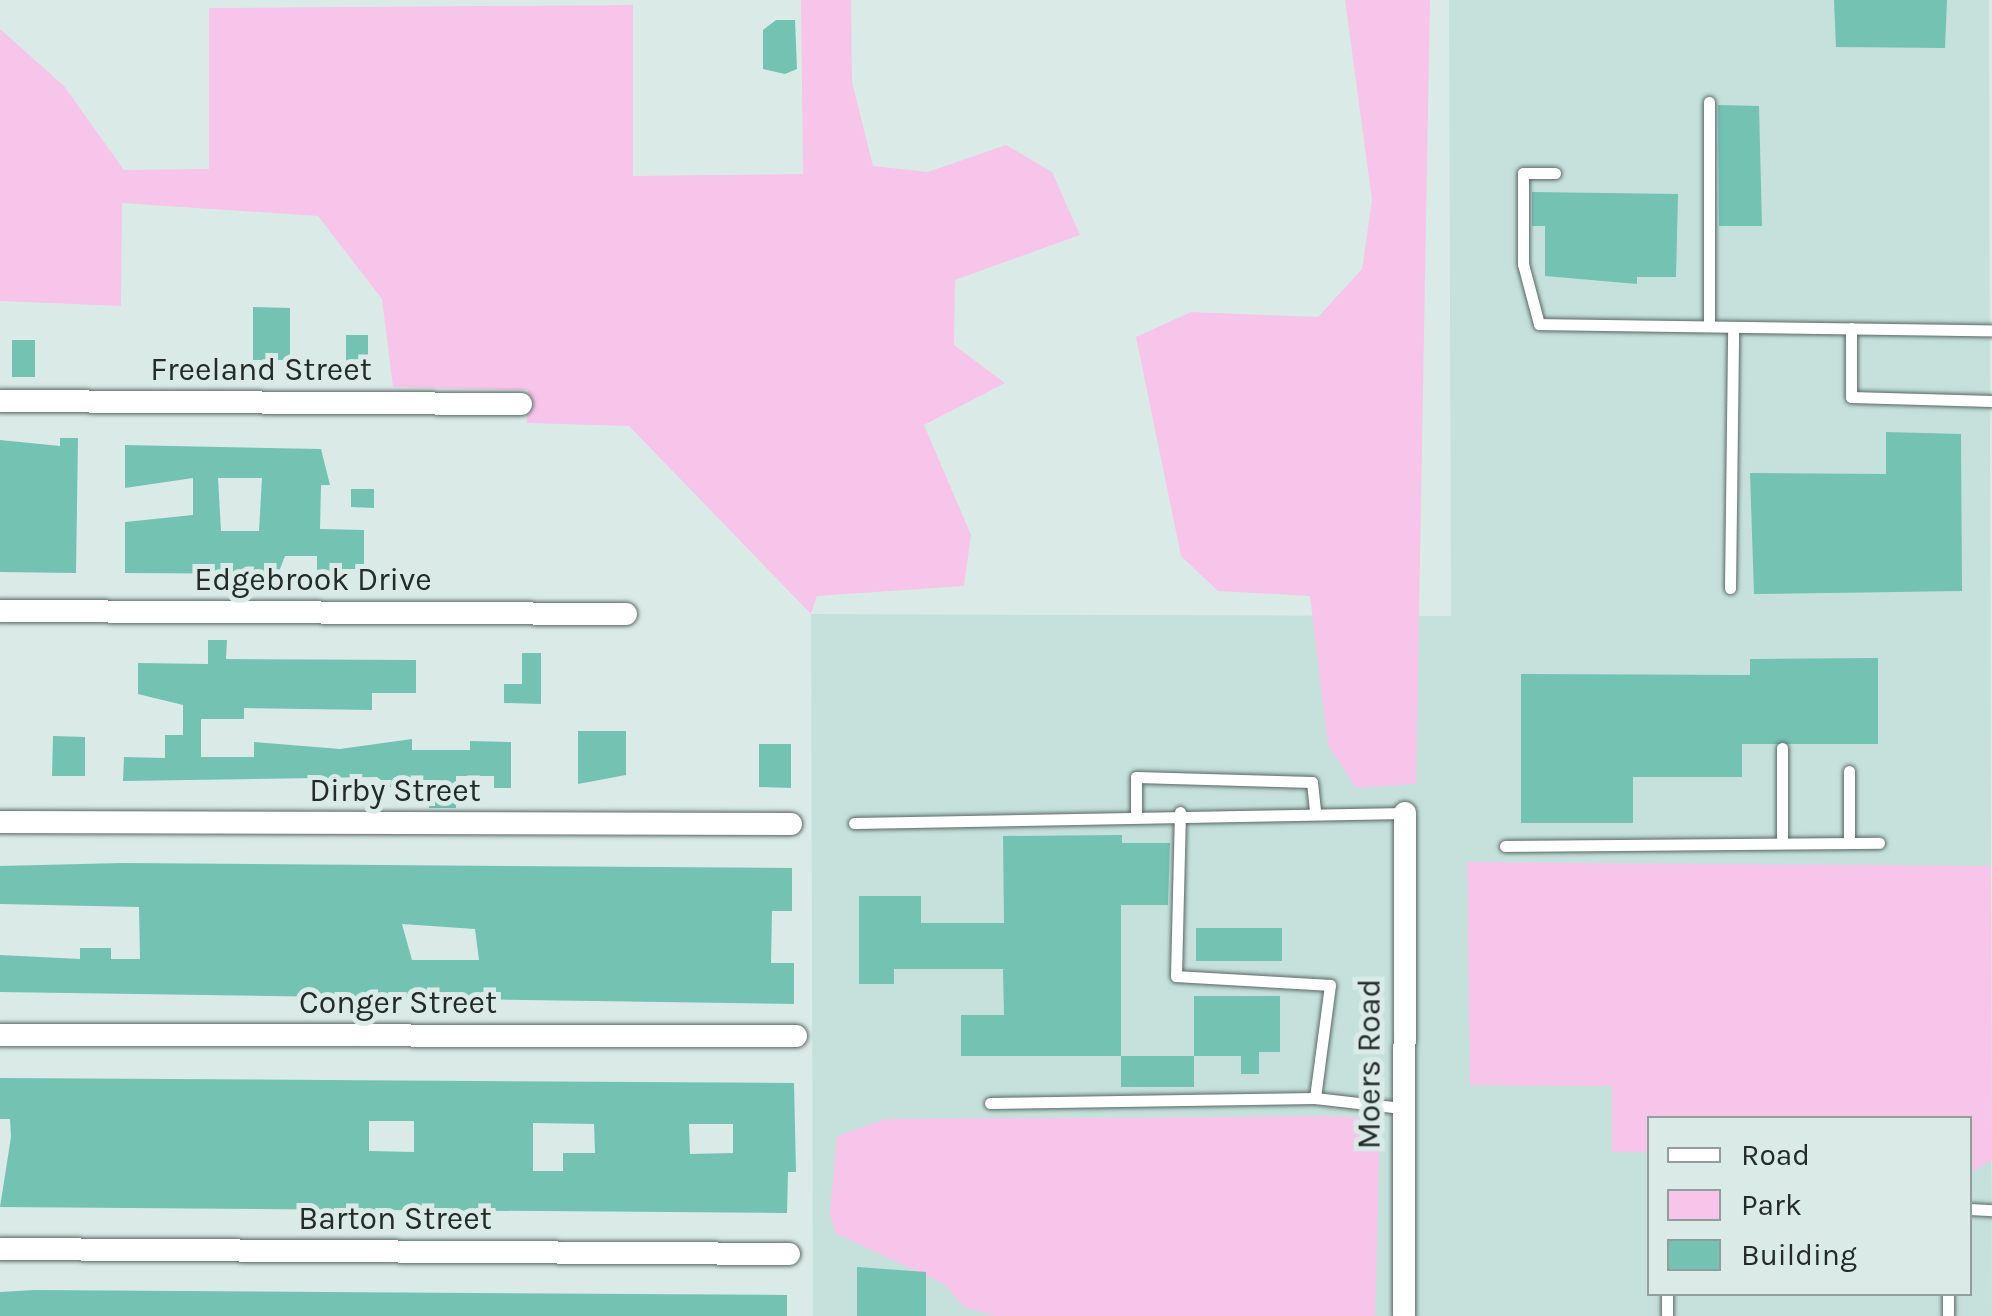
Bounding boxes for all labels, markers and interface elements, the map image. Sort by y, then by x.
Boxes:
street label: Freeland Street [150,351,372,389]
street label: Edgebrook Drive [194,561,432,599]
street label: Dirby Street [309,772,481,810]
street label: Moers Road [1351,979,1389,1149]
street label: Conger Street [299,984,497,1022]
legend [1647,1116,1972,1296]
text: Road [1741,1137,1810,1173]
text: Park [1741,1187,1802,1223]
street label: Barton Street [298,1200,492,1238]
text: Building [1741,1237,1857,1273]

